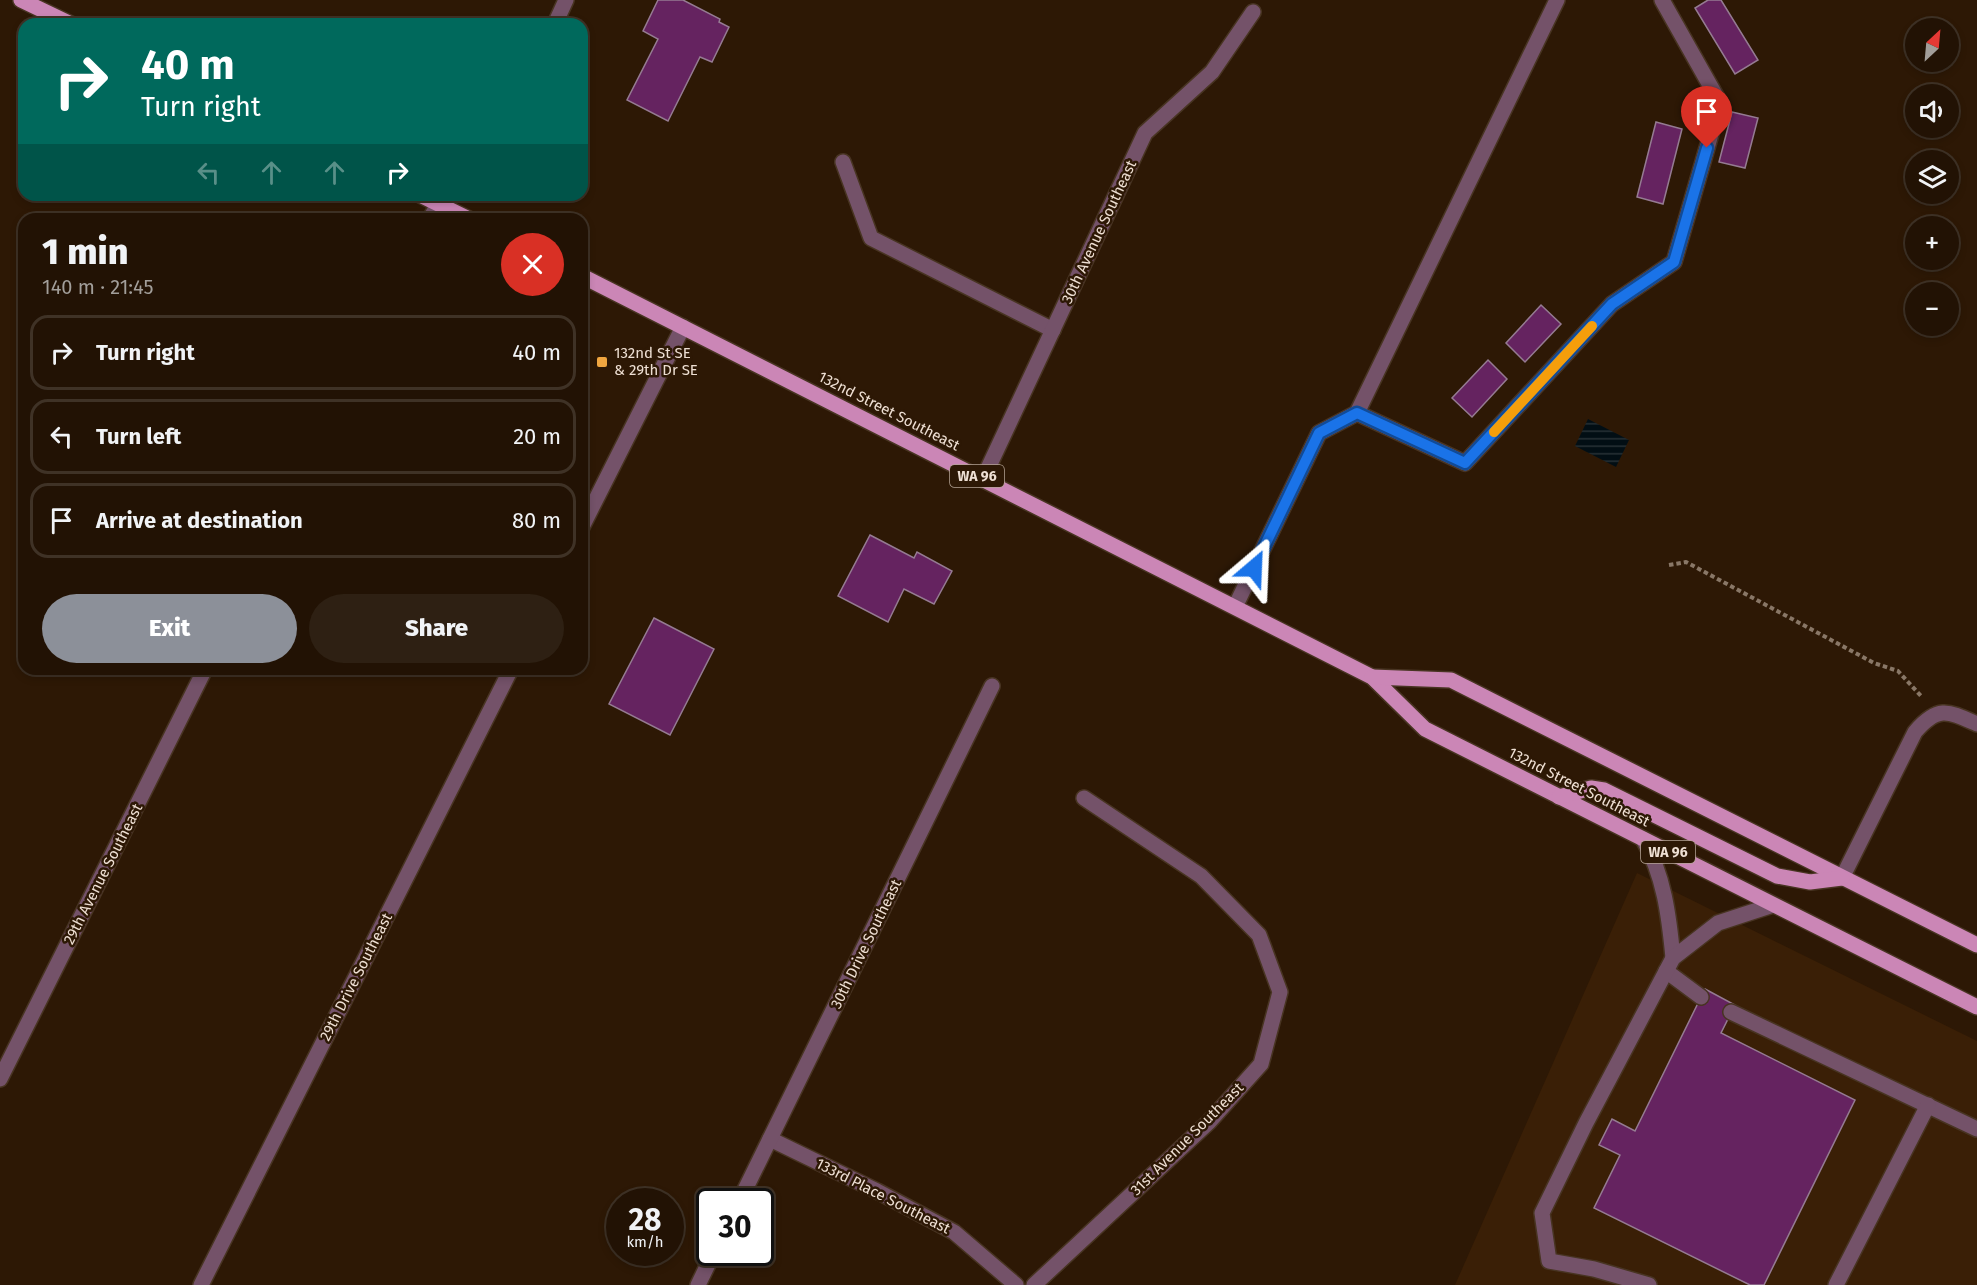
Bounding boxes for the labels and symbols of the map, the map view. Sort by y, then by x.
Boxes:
north arrow [1905,18,1959,72]
pin [1681,86,1732,148]
street label: 30th Avenue Southeast [1058,157,1140,307]
place label: 132nd St SE & 29th Dr SE [614,344,698,379]
marker: 132nd St SE & 29th Dr SE [595,355,609,369]
street label: 132nd Street Southeast [815,368,963,455]
road number: WA 96 [950,465,1004,487]
position arrow [1222,536,1286,600]
street label: 132nd Street Southeast [1505,744,1653,831]
street label: 29th Avenue Southeast [60,800,147,947]
road number: WA 96 [1641,841,1695,863]
street label: 30th Drive Southeast [827,876,905,1012]
street label: 29th Drive Southeast [316,910,396,1044]
street label: 31st Avenue Southeast [1127,1078,1248,1199]
street label: 133rd Place Southeast [813,1154,954,1238]
speed limit sign: 30 [696,1188,774,1266]

